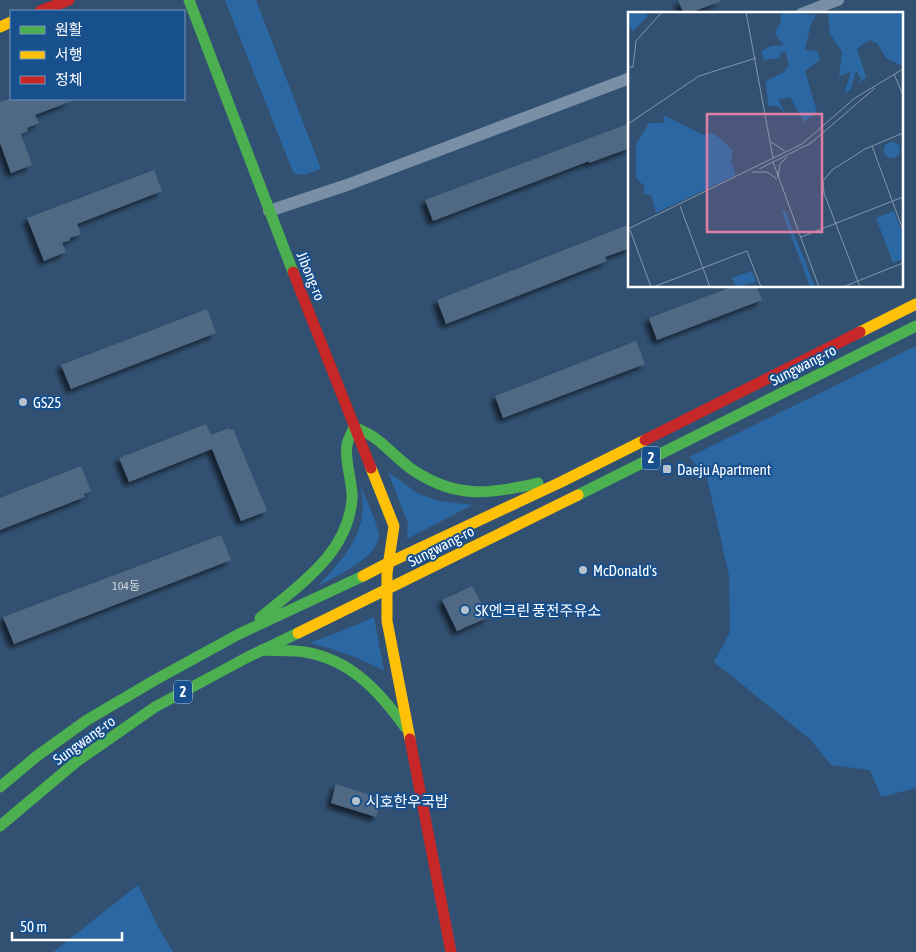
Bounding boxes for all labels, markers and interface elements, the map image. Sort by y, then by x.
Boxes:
legend [10,10,185,100]
inset map [628,12,904,288]
text: 원활 [55,21,83,38]
text: 서행 [55,46,83,63]
text: 정체 [55,71,83,88]
street label: Jibong-ro [293,249,329,303]
street label: Sungwang-ro [767,341,839,389]
place label: GS25 [33,394,61,411]
marker: GS25 [17,396,29,408]
road number: 2 [642,446,660,469]
place label: Daeju Apartment [677,461,771,478]
marker: Daeju Apartment [661,463,673,475]
street label: Sungwang-ro [405,522,477,570]
place label: McDonald's [593,562,657,579]
marker: McDonald's [577,564,589,576]
house number: 104동 [112,579,140,593]
place label: SK엔크린 풍전주유소 [475,602,601,619]
marker: SK엔크린 풍전주유소 [459,604,471,616]
road number: 2 [174,680,192,704]
street label: Sungwang-ro [50,712,118,768]
place label: 시호한우국밥 [366,793,449,810]
marker: 시호한우국밥 [350,795,362,807]
scale bar [12,910,122,942]
text: 50 m [20,918,47,935]

